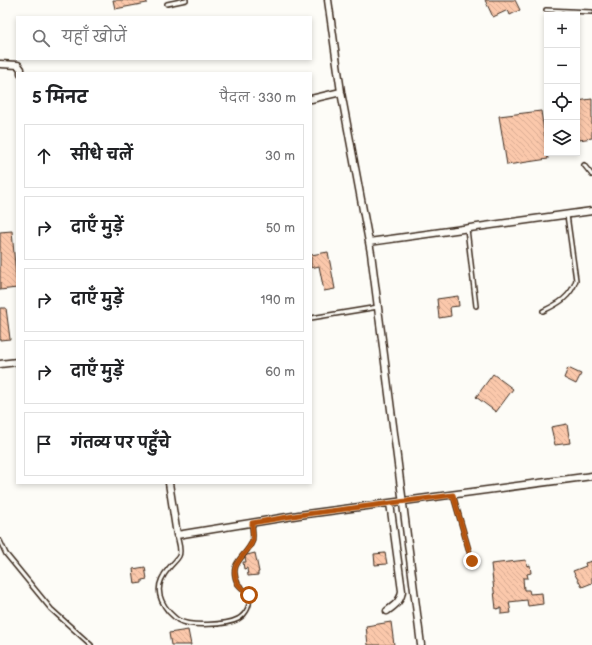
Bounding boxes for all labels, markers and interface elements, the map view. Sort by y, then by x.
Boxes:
map controls [544,12,580,156]
button: + [544,12,580,48]
search box [16,16,312,60]
icon: search [30,27,52,49]
text: यहाँ खोजें [62,28,127,47]
button: − [544,48,580,84]
button: locate [544,84,580,120]
text: 5 मिनट [32,88,88,108]
text: पैदल · 330 m [220,90,296,106]
button: layers [544,120,580,156]
icon: ahead [33,145,55,167]
text: सीधे चलें [71,146,133,165]
text: 30 m [265,148,295,164]
icon: right [33,217,55,239]
text: दाएँ मुड़ें [71,218,123,237]
text: 50 m [266,220,295,236]
icon: right [33,289,55,311]
text: दाएँ मुड़ें [71,290,123,309]
text: 190 m [261,292,295,308]
icon: right [33,361,55,383]
text: दाएँ मुड़ें [71,362,123,381]
text: 60 m [265,364,295,380]
icon: arrive [33,433,55,455]
text: गंतव्य पर पहुँचे [71,434,170,453]
route end [463,552,481,570]
route start [240,586,258,604]

